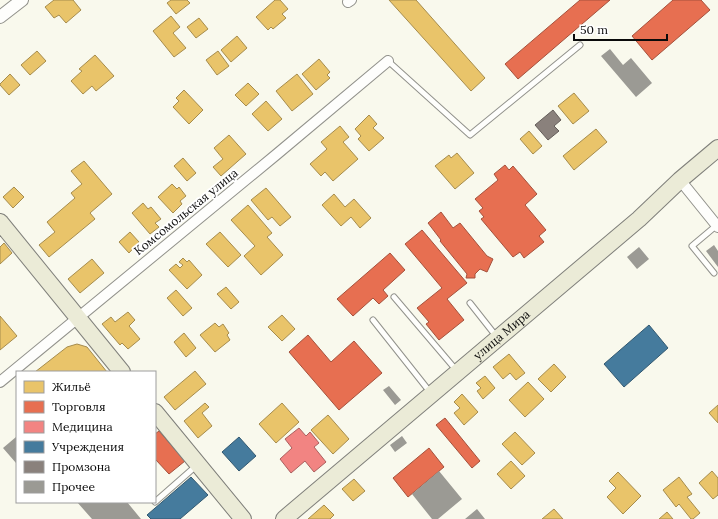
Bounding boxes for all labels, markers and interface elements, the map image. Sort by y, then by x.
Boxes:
scale bar [574,16,667,42]
text: 50 m [580,22,608,37]
street label: Комсомольская улица [131,165,241,258]
street label: улица Мира [470,306,533,363]
legend [16,371,156,503]
text: Жильё [52,379,91,394]
text: Торговля [52,399,105,414]
text: Медицина [52,419,113,434]
text: Учреждения [51,439,124,454]
text: Промзона [52,459,110,474]
text: Прочее [52,479,95,494]

